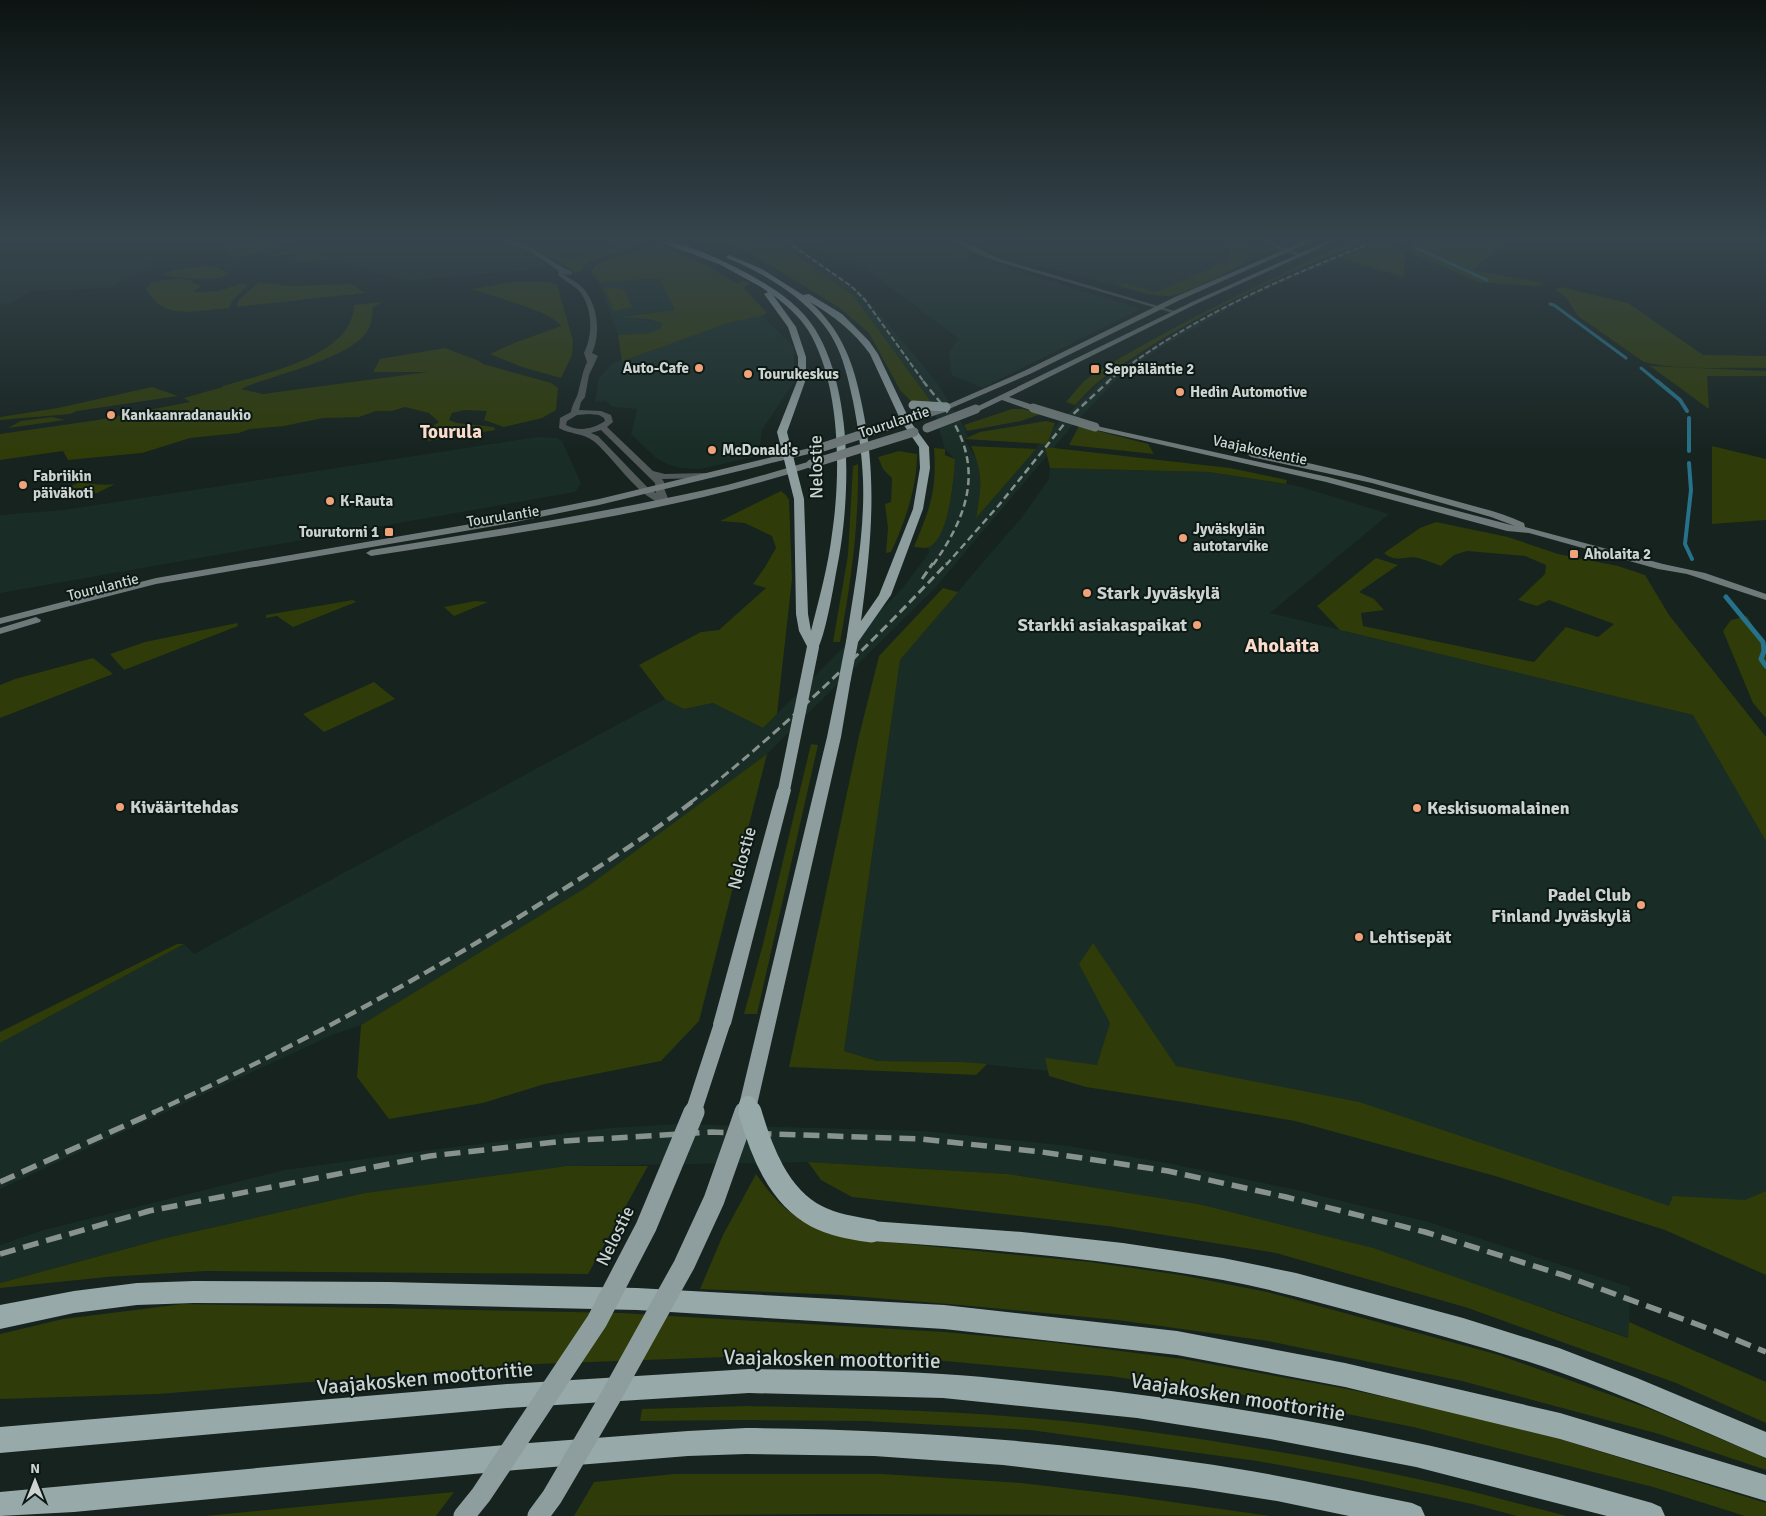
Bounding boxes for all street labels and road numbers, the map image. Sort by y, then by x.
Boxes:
street label: Tourulantie [856,402,932,442]
street label: Vaajakoskentie [1211,431,1309,469]
street label: Nelostie [804,435,828,499]
street label: Tourulantie [466,501,540,531]
street label: Tourulantie [65,569,141,605]
street label: Nelostie [723,824,761,892]
street label: Nelostie [591,1202,639,1270]
street label: Vaajakosken moottoritie [723,1344,941,1374]
street label: Vaajakosken moottoritie [316,1356,534,1400]
street label: Vaajakosken moottoritie [1129,1367,1347,1427]

